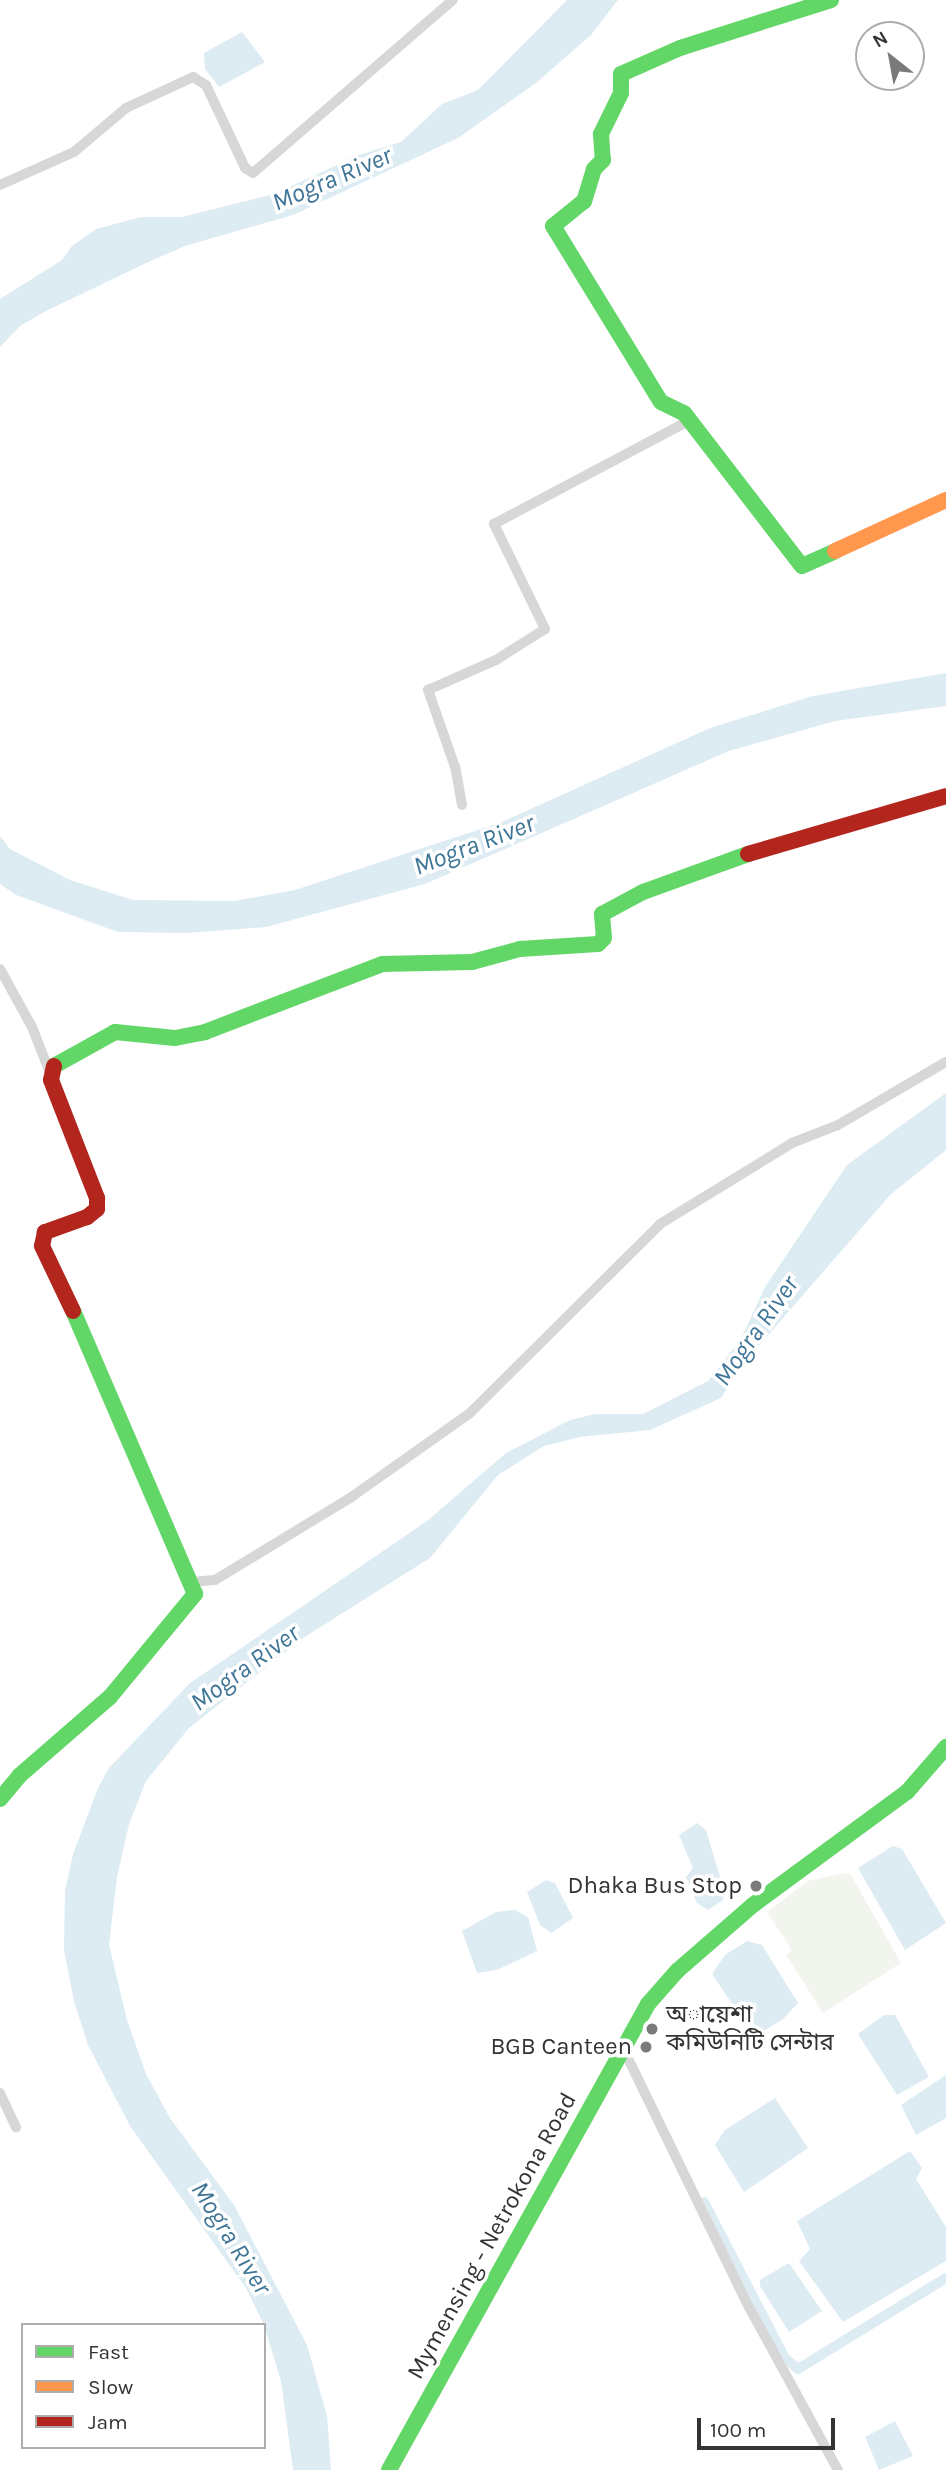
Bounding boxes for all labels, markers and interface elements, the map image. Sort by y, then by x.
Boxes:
north arrow [855,21,925,91]
text: N [869,27,892,53]
water label: Mogra River [267,140,397,218]
water label: Mogra River [409,808,539,882]
water label: Mogra River [707,1270,805,1392]
water label: Mogra River [184,1618,306,1718]
place label: Dhaka Bus Stop [568,1872,742,1900]
marker: Dhaka Bus Stop [748,1878,764,1894]
place label: অায়েশা কমিউনিটি সেন্টার [666,2001,834,2057]
marker: অায়েশা কমিউনিটি সেন্টার [644,2021,660,2037]
place label: BGB Canteen [490,2033,632,2061]
marker: BGB Canteen [638,2039,654,2055]
street label: Mymensing - Netrokona Road [401,2088,583,2384]
water label: Mogra River [184,2176,278,2300]
legend [21,2323,266,2449]
text: Fast [88,2340,129,2364]
text: Slow [88,2375,133,2399]
scale bar [701,2404,839,2448]
text: Jam [88,2410,128,2434]
text: 100 m [710,2418,767,2442]

